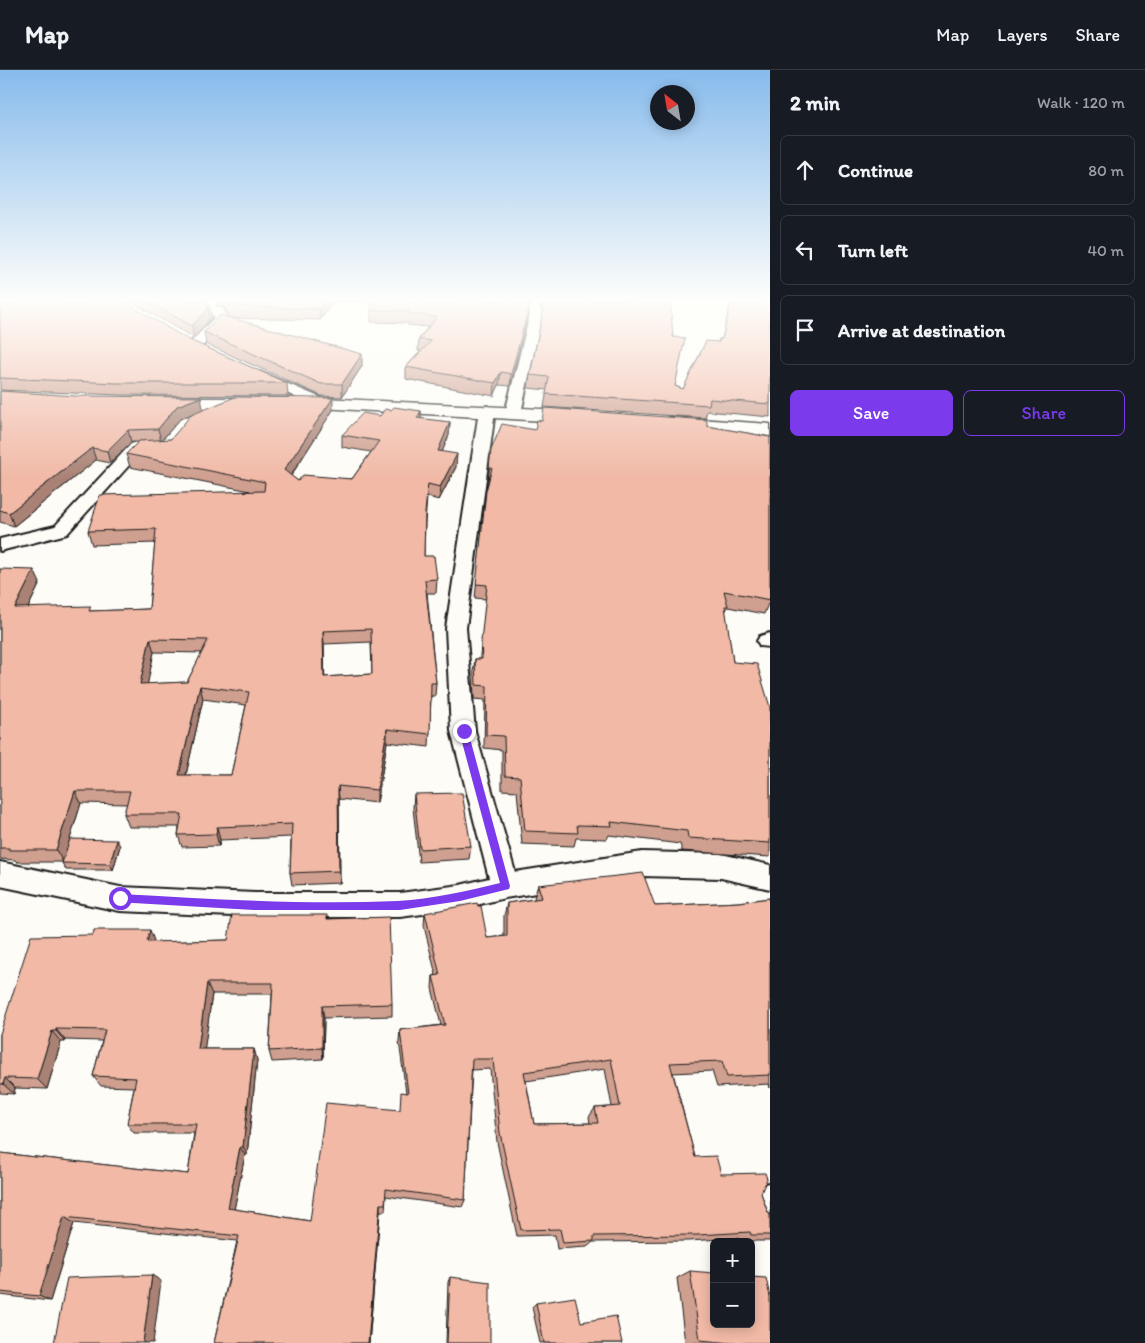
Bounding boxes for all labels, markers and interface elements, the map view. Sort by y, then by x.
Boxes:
text: Map [25,20,69,49]
text: Map [936,24,969,46]
text: Layers [997,24,1047,46]
text: Share [1075,24,1120,46]
north arrow [650,85,695,130]
text: 2 min [790,90,840,115]
text: Walk · 120 m [1037,93,1125,112]
icon: ahead [791,156,819,184]
text: Continue [838,159,913,182]
text: 80 m [1088,161,1124,180]
icon: left [791,236,819,264]
text: Turn left [838,239,908,262]
text: 40 m [1087,241,1124,260]
icon: arrive [791,316,819,344]
text: Arrive at destination [838,319,1005,342]
button: Save [790,390,953,436]
button: Share [963,390,1125,436]
route end [453,720,476,743]
route start [109,887,132,910]
map controls [710,1238,755,1328]
button: + [710,1238,755,1283]
button: − [710,1283,755,1328]

